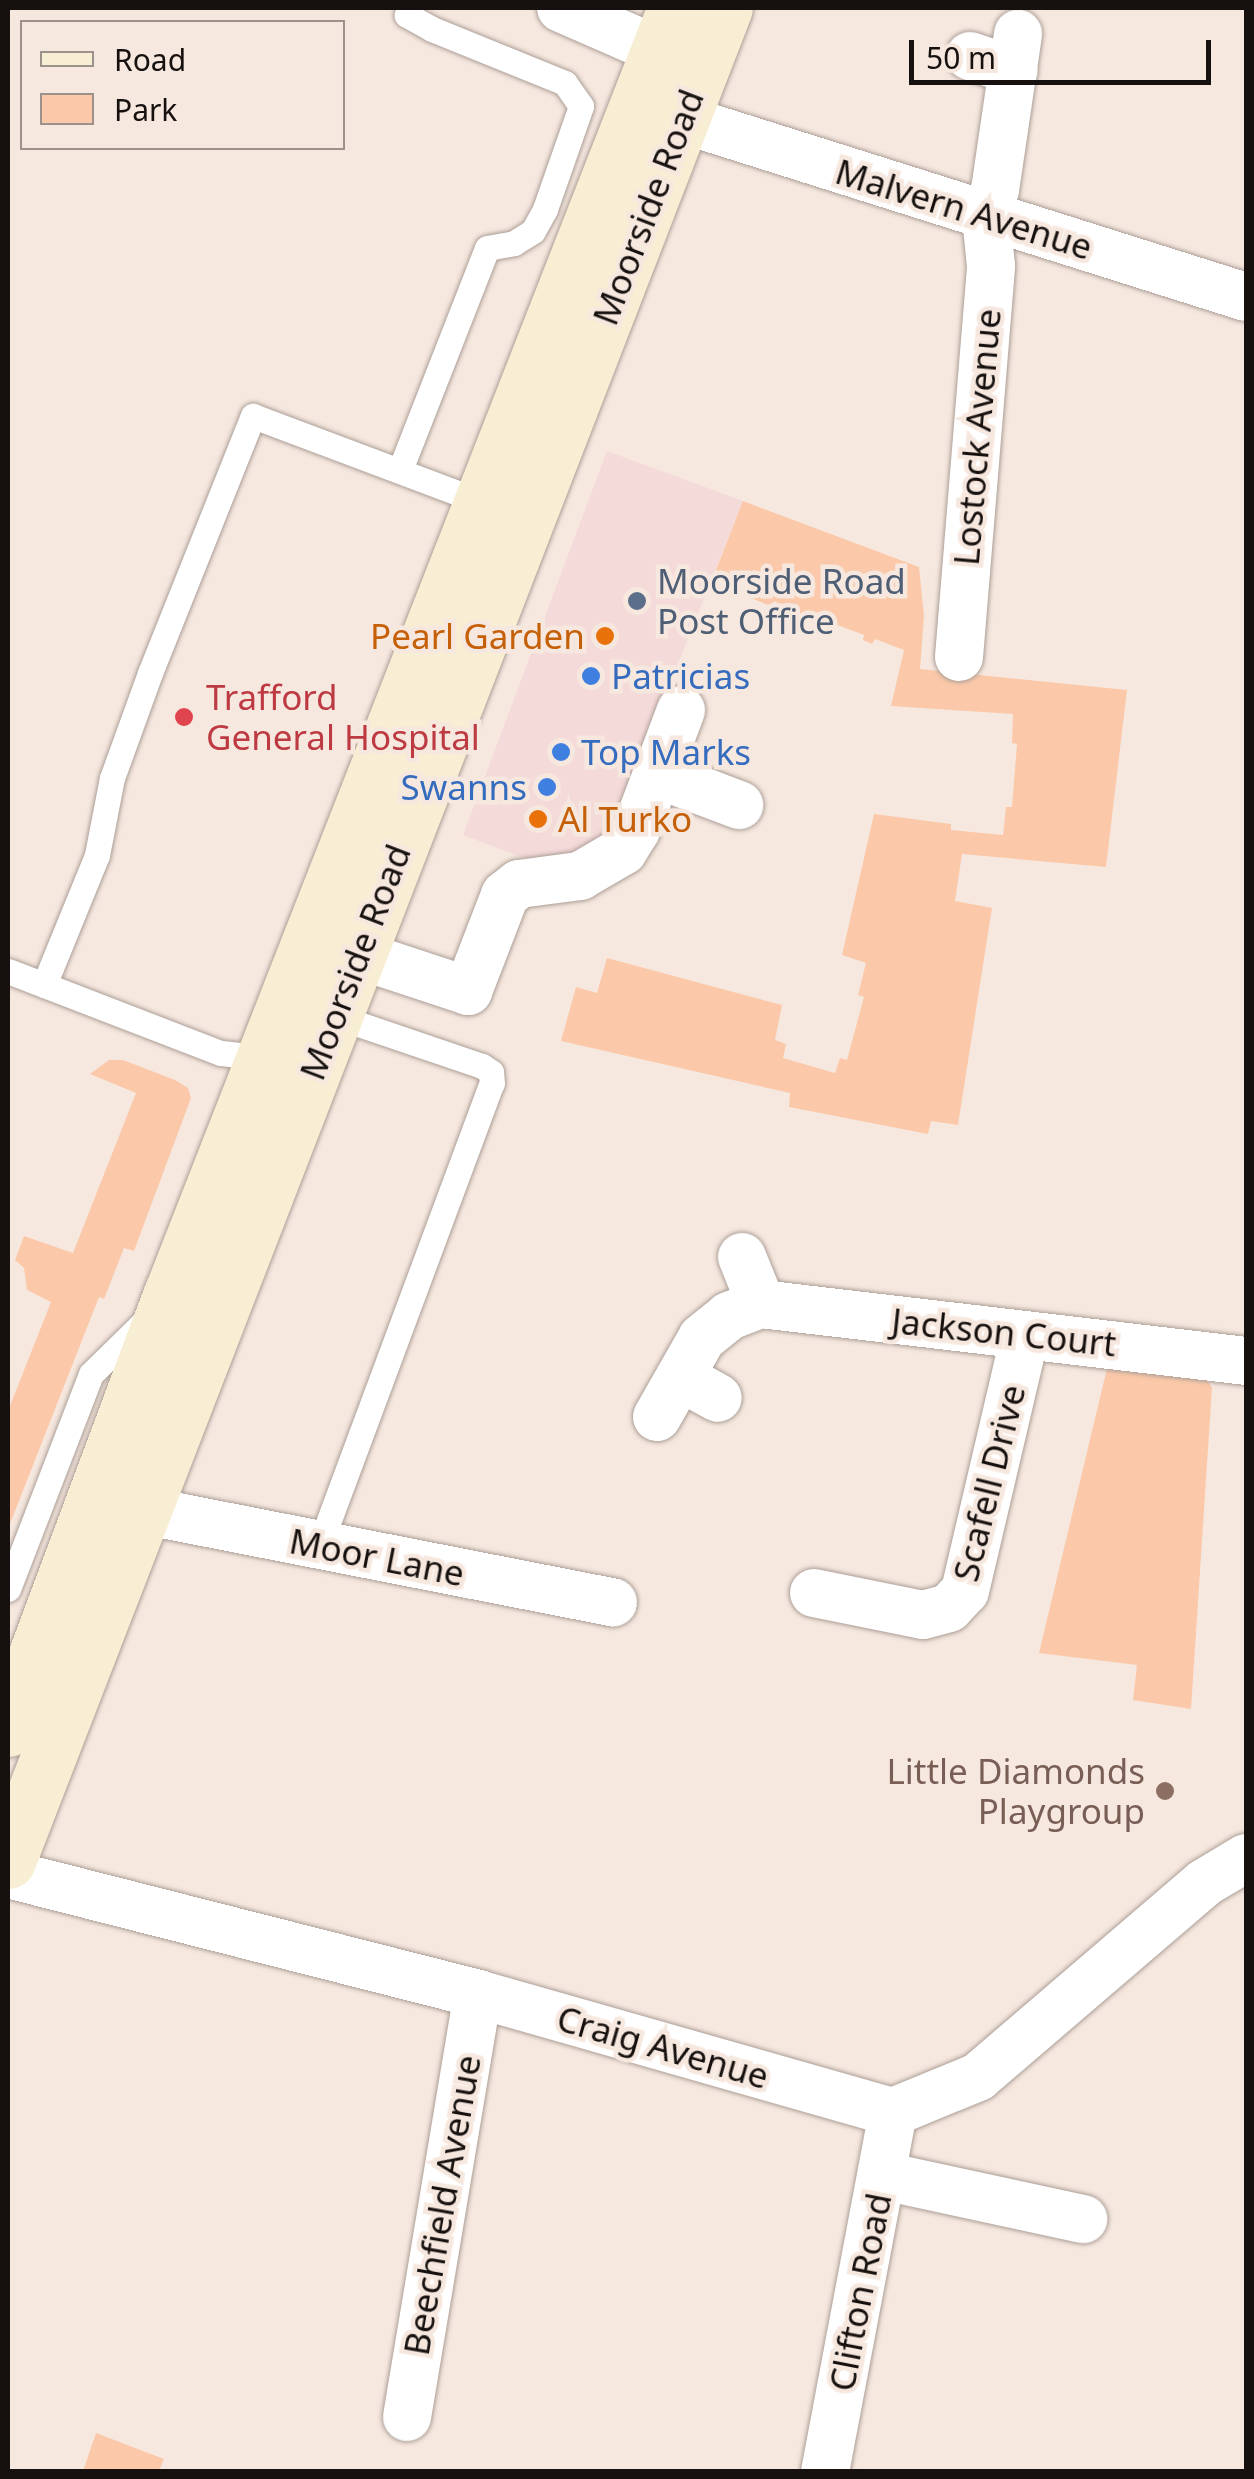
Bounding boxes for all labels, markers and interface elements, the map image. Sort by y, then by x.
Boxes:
legend [20,20,345,150]
scale bar [914,20,1216,82]
text: 50 m [926,37,996,78]
text: Road [114,39,186,80]
street label: Moorside Road [584,83,712,331]
text: Park [114,89,177,130]
street label: Malvern Avenue [831,150,1097,268]
street label: Lostock Avenue [945,307,1009,567]
place label: Moorside Road Post Office [657,560,906,642]
marker: Moorside Road Post Office [626,590,648,612]
place label: Pearl Garden [370,615,585,657]
marker: Pearl Garden [594,625,616,647]
place label: Patricias [611,655,750,697]
marker: Patricias [580,665,602,687]
place label: Trafford General Hospital [206,676,480,758]
marker: Trafford General Hospital [171,704,197,730]
place label: Top Marks [581,731,751,773]
marker: Top Marks [550,741,572,763]
place label: Swanns [401,766,527,808]
marker: Swanns [536,776,558,798]
place label: Al Turko [558,798,692,840]
marker: Al Turko [527,808,549,830]
street label: Moorside Road [291,838,419,1086]
street label: Jackson Court [890,1299,1118,1365]
street label: Scafell Drive [944,1380,1034,1586]
street label: Moor Lane [286,1519,468,1595]
place label: Little Diamonds Playgroup [886,1750,1145,1832]
marker: Little Diamonds Playgroup [1154,1780,1176,1802]
street label: Craig Avenue [552,1997,774,2097]
street label: Beechfield Avenue [395,2052,489,2358]
street label: Clifton Road [820,2189,900,2395]

